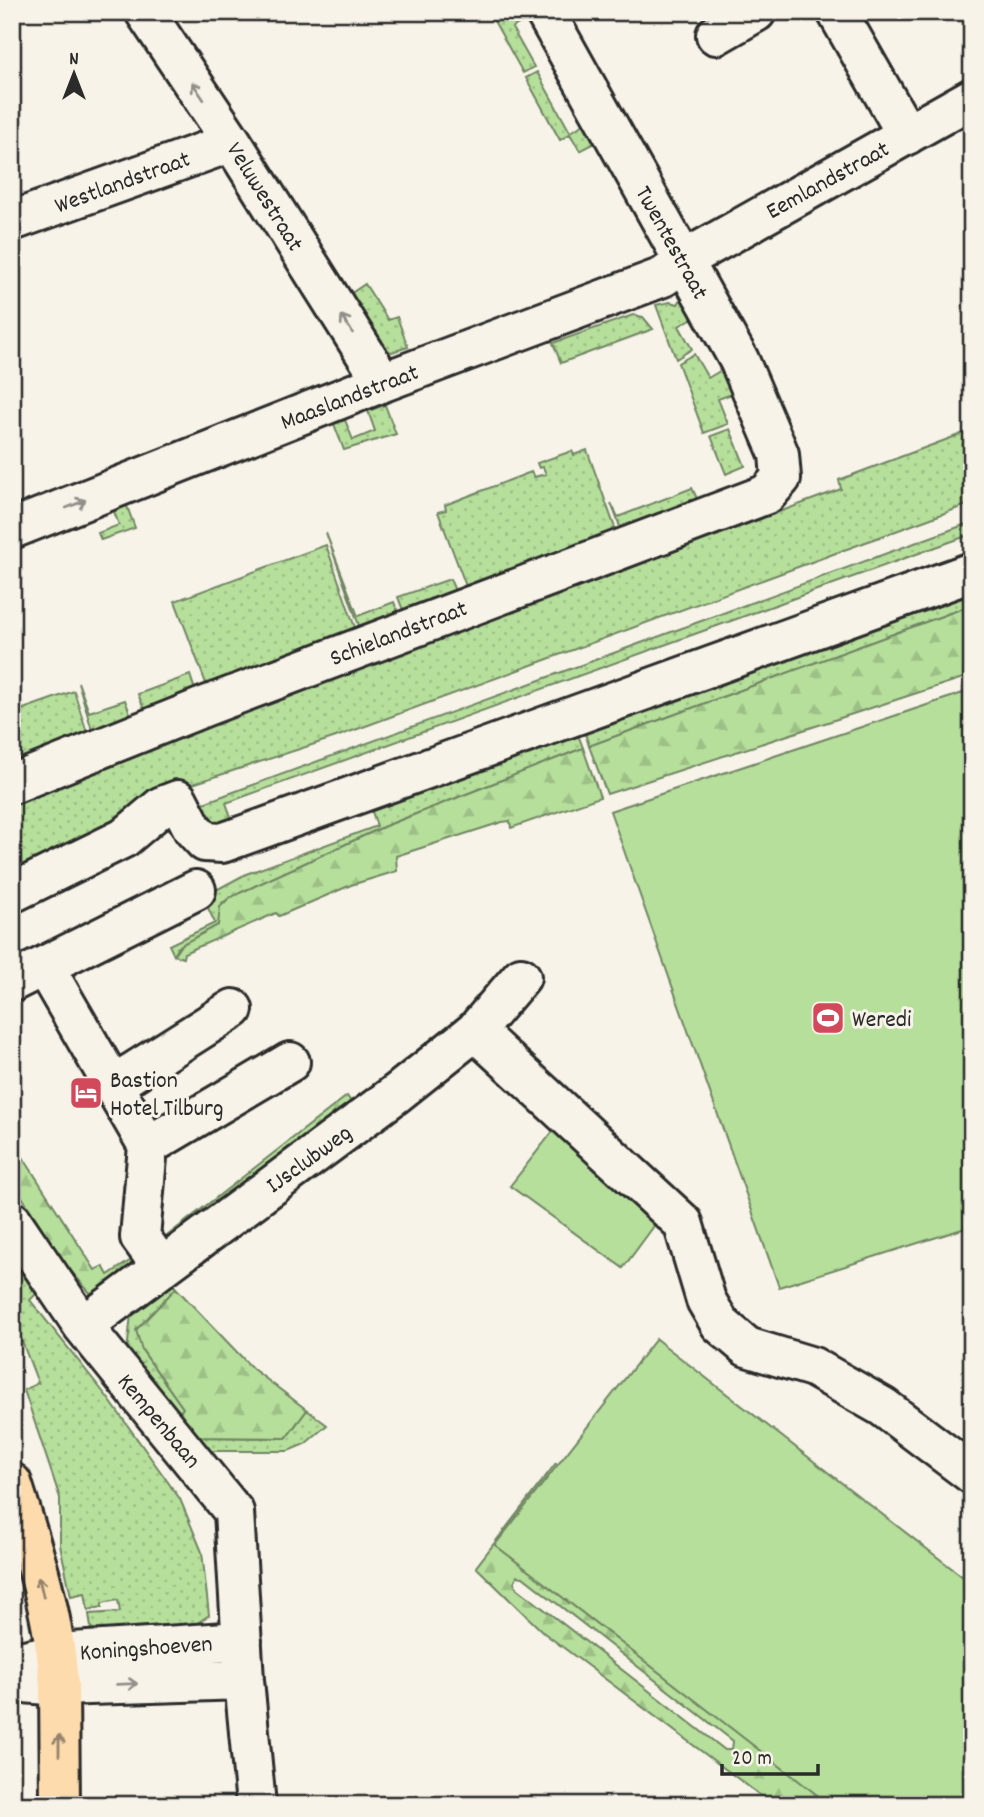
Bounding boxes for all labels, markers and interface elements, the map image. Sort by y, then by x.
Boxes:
north arrow [38,38,108,108]
text: N [69,47,79,74]
one-way arrow [191,82,205,101]
street label: Eemlandstraat [761,134,897,230]
street label: Veluwestraat [216,136,311,259]
street label: Westlandstraat [51,144,196,224]
street label: Twentestraat [625,180,716,307]
one-way arrow [339,315,354,334]
street label: Maaslandstraat [276,357,424,441]
one-way arrow [64,496,86,509]
street label: Schielandstraat [325,593,473,677]
sports icon: Weredi [809,999,847,1037]
place label: Weredi [852,1004,911,1038]
place label: Bastion Hotel Tilburg [110,1065,223,1127]
hotel icon: Bastion Hotel Tilburg [67,1074,105,1112]
street label: IJsclubweg [260,1118,360,1203]
street label: Kempenbaan [108,1367,208,1477]
one-way arrow [34,1576,47,1599]
street label: Koningshoeven [79,1628,214,1672]
one-way arrow [115,1677,138,1690]
scale bar [722,1733,818,1777]
one-way arrow [52,1734,66,1757]
text: 20 m [732,1745,772,1775]

